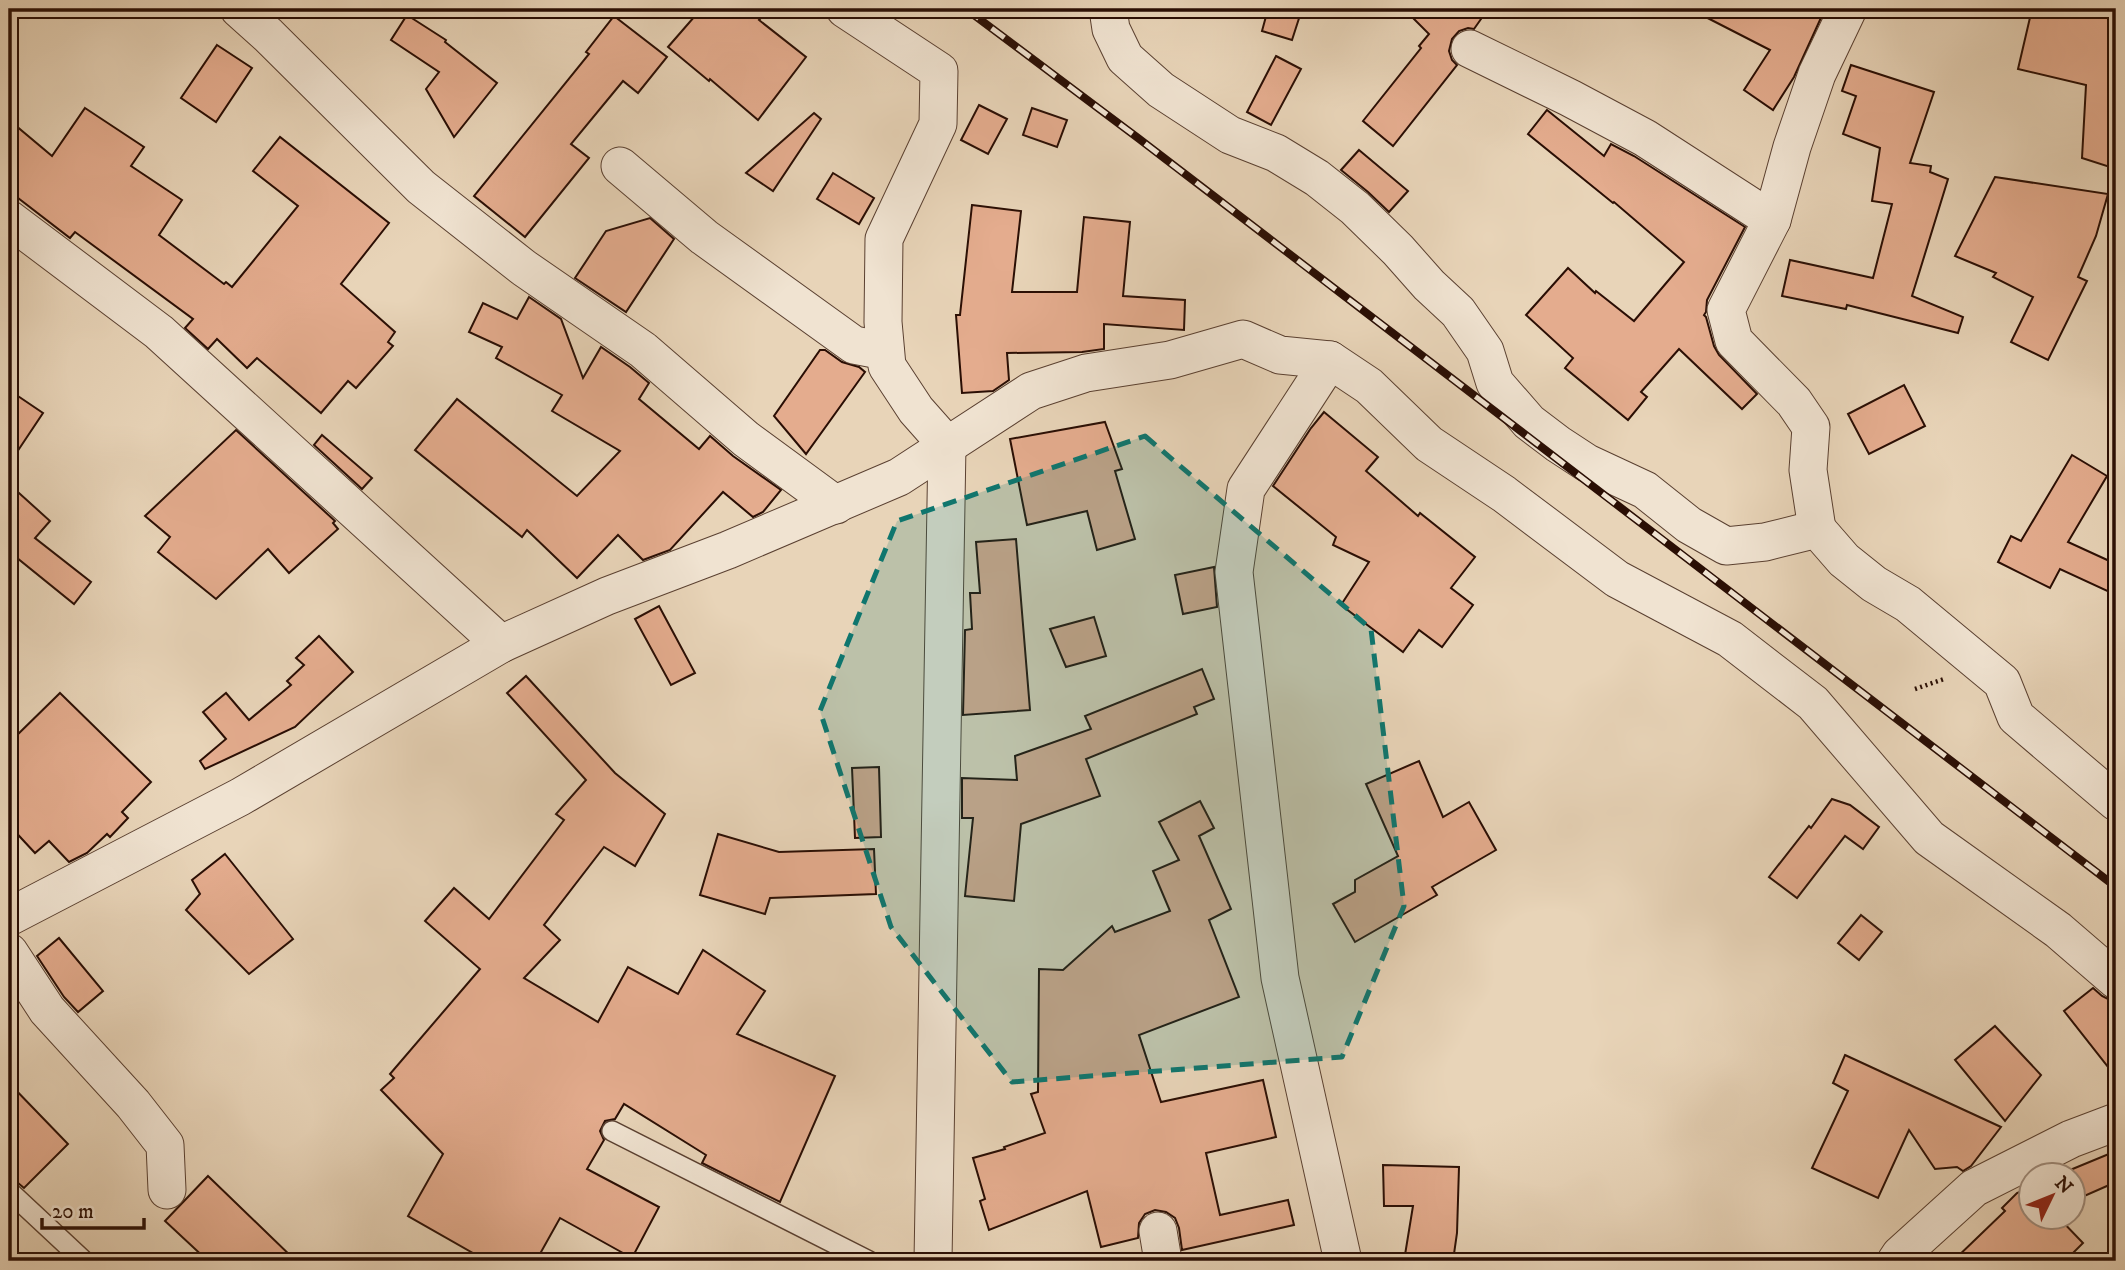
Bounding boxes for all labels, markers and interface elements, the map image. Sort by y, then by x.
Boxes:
north arrow [2016,1162,2086,1232]
text: N [2050,1172,2077,1199]
scale bar [42,1186,144,1230]
text: 20 m [52,1199,94,1225]

